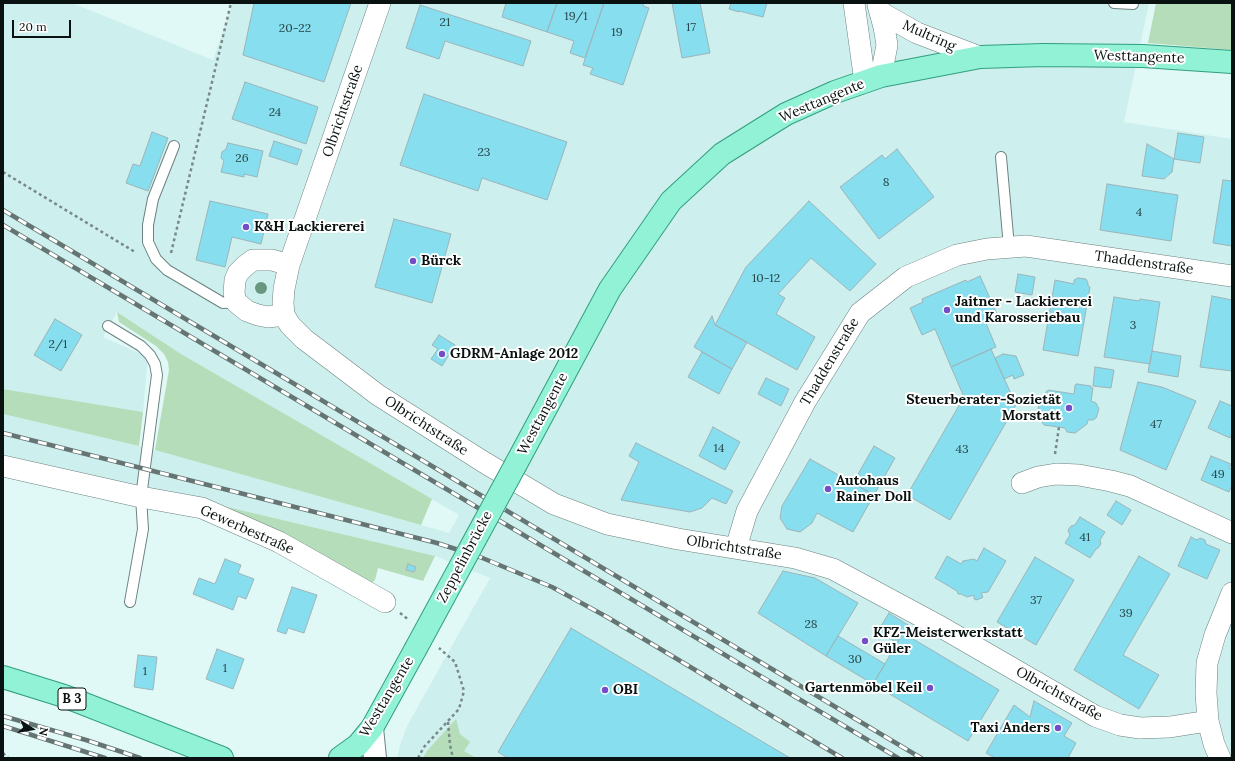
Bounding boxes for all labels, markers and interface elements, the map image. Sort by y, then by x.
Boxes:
house number: 19/1 [564,10,588,24]
scale bar [14,12,73,38]
house number: 21 [440,16,450,30]
street label: Multring [900,17,958,55]
text: 20 m [19,19,47,34]
house number: 17 [686,21,696,35]
house number: 20-22 [279,22,311,36]
house number: 19 [611,26,623,40]
street label: Westtangente [1093,47,1185,67]
street label: Olbrichtstraße [319,63,367,159]
street label: Westtangente [777,76,867,126]
house number: 24 [269,106,281,120]
house number: 23 [478,146,490,160]
house number: 26 [235,152,249,166]
house number: 8 [883,176,889,190]
house number: 4 [1136,206,1142,220]
place label: K&H Lackiererei [254,219,365,235]
marker: K&H Lackiererei [241,222,251,232]
street label: Thaddenstraße [1094,248,1194,278]
place label: Bürck [421,253,461,269]
marker: Bürck [408,256,418,266]
house number: 10-12 [752,272,780,286]
place label: Jaitner - Lackiererei und Karosseriebau [955,294,1092,326]
marker: Jaitner - Lackiererei und Karosseriebau [942,305,952,315]
street label: Thaddenstraße [797,315,863,409]
house number: 3 [1130,319,1136,333]
house number: 2/1 [49,338,67,352]
place label: GDRM-Anlage 2012 [450,346,578,362]
marker: GDRM-Anlage 2012 [437,349,447,359]
street label: Westtangente [514,370,572,458]
place label: Steuerberater-Sozietät Morstatt [906,392,1061,424]
street label: Olbrichtstraße [381,393,471,459]
marker: Steuerberater-Sozietät Morstatt [1064,403,1074,413]
house number: 47 [1150,418,1162,432]
house number: 14 [714,442,724,456]
house number: 43 [955,443,969,457]
house number: 49 [1211,468,1225,482]
place label: Autohaus Rainer Doll [836,473,912,506]
marker: Autohaus Rainer Doll [823,484,833,494]
street label: Gewerbestraße [198,502,296,558]
street label: Zeppelinbrücke [434,508,496,606]
house number: 41 [1080,531,1090,545]
street label: Olbrichtstraße [685,532,783,564]
house number: 37 [1030,594,1042,608]
house number: 39 [1119,607,1133,621]
house number: 28 [804,618,818,632]
place label: KFZ-Meisterwerkstatt Güler [873,625,1023,658]
marker: KFZ-Meisterwerkstatt Güler [860,636,870,646]
house number: 30 [848,653,862,667]
street label: Westtangente [356,654,418,740]
house number: 1 [223,662,227,676]
street label: Olbrichtstraße [1013,663,1105,725]
house number: 1 [143,665,147,679]
place label: Gartenmöbel Keil [805,680,922,696]
place label: OBI [613,682,638,698]
marker: Gartenmöbel Keil [925,683,935,693]
marker: OBI [600,685,610,695]
road number: B 3 [58,688,86,710]
north arrow [12,709,52,749]
place label: Taxi Anders [971,720,1050,736]
marker: Taxi Anders [1053,723,1063,733]
text: N [36,726,51,737]

